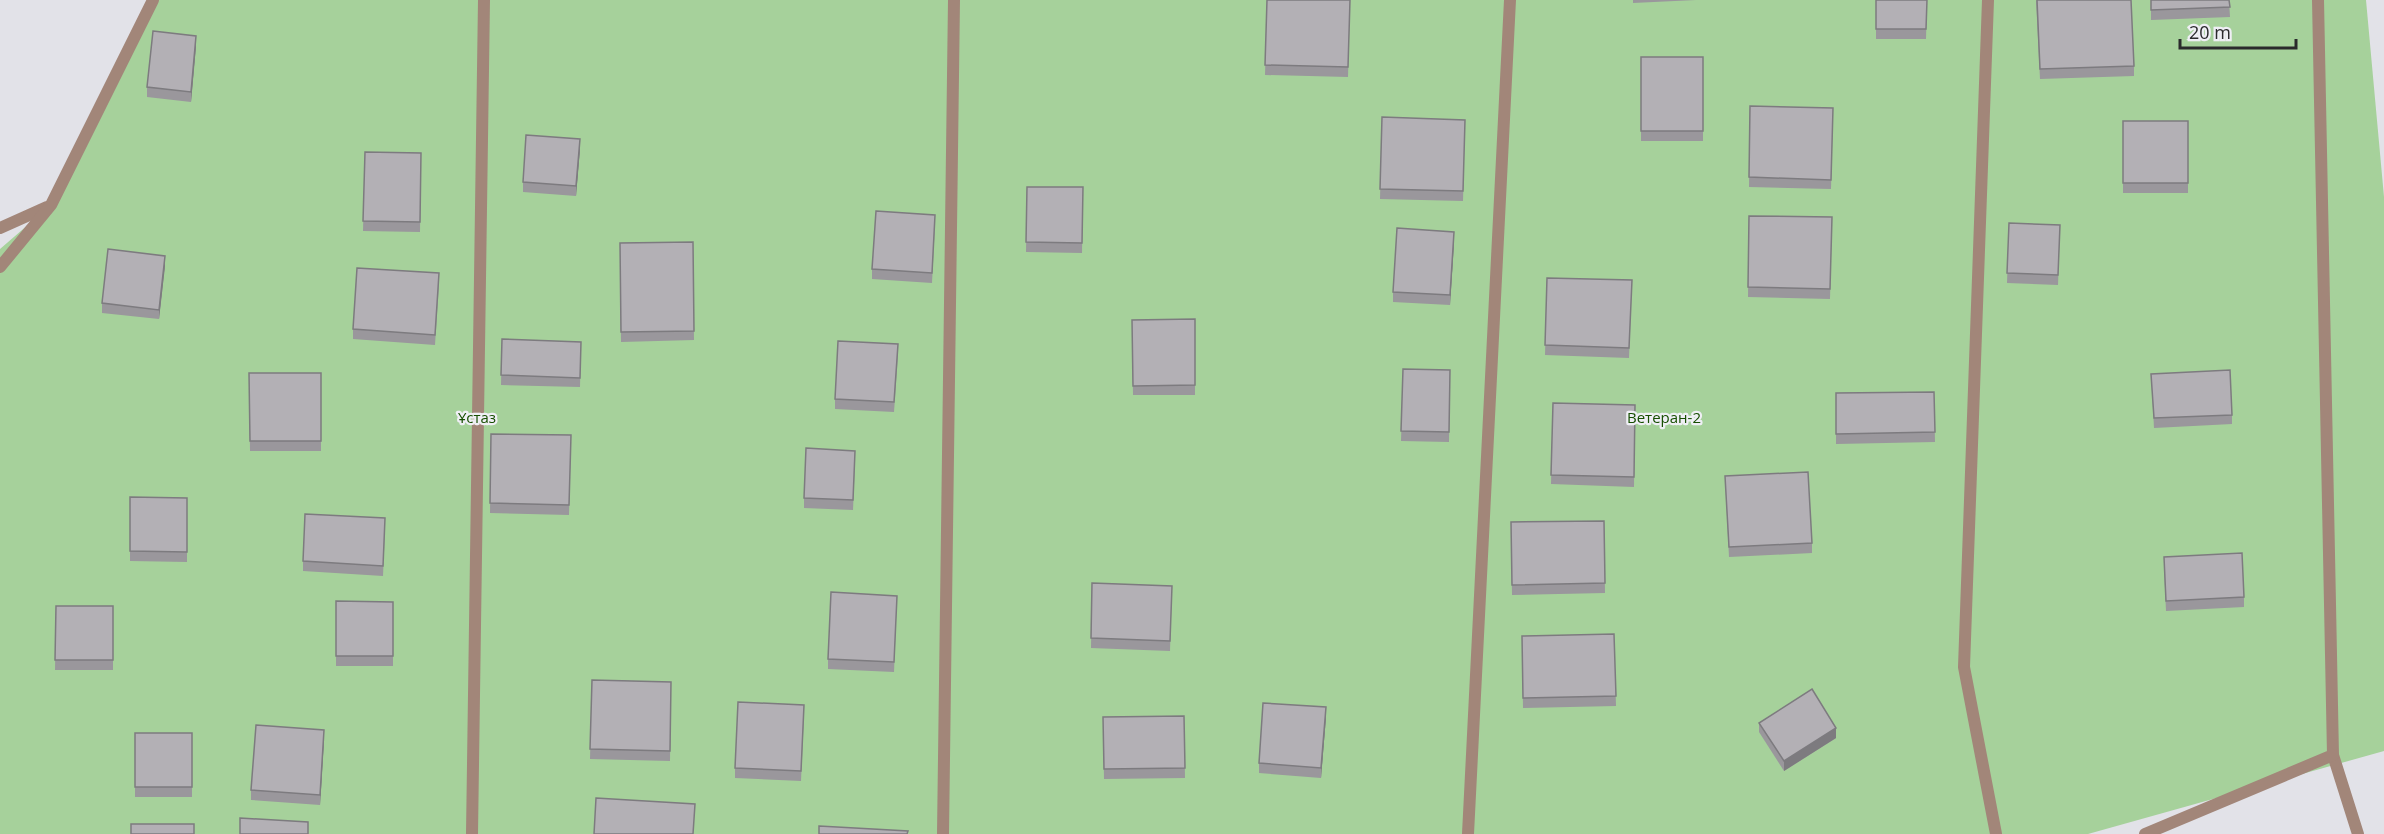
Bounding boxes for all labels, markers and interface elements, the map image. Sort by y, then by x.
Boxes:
scale bar [2180,12,2296,50]
text: 20 m [2189,20,2231,44]
park label: Ұстаз [458,407,496,427]
park label: Ветеран-2 [1627,407,1701,427]

